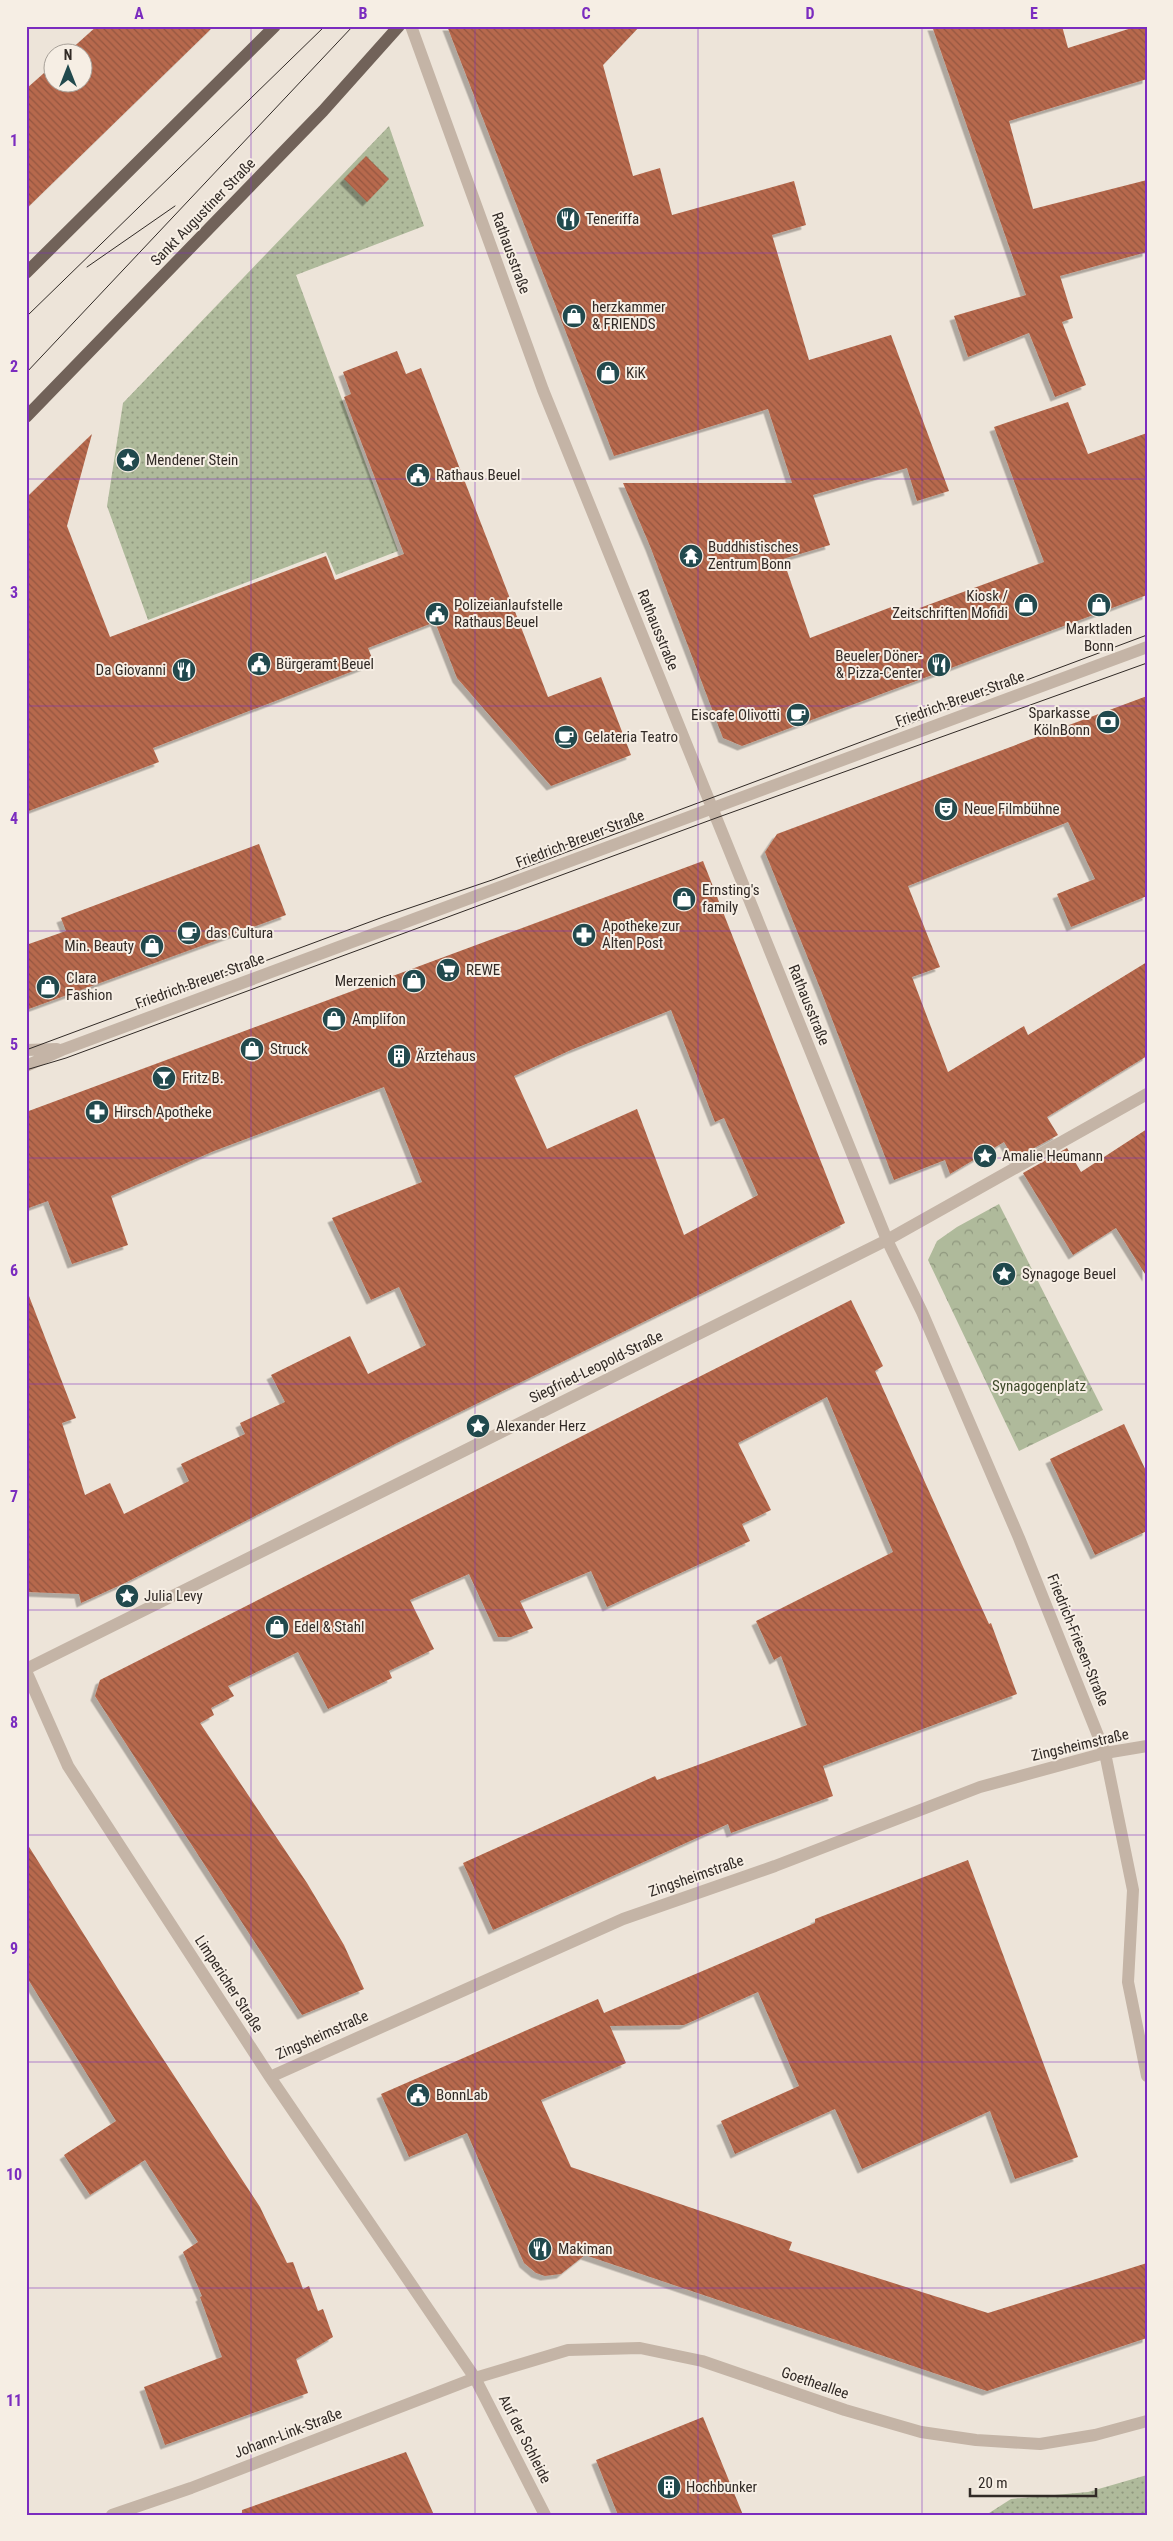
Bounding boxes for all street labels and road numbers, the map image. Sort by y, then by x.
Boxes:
street label: Sankt Augustiner Straße [147,154,259,270]
street label: Rathausstraße [488,210,534,296]
street label: Rathausstraße [634,587,682,673]
street label: Friedrich-Breuer-Straße [893,667,1027,731]
street label: Friedrich-Breuer-Straße [513,806,647,872]
street label: Friedrich-Breuer-Straße [133,949,267,1013]
street label: Rathausstraße [785,962,833,1048]
street label: Siegfried-Leopold-Straße [526,1327,666,1407]
street label: Friedrich-Friesen-Straße [1043,1571,1113,1709]
street label: Zingsheimstraße [1030,1725,1130,1765]
street label: Zingsheimstraße [646,1851,746,1901]
street label: Limpericher Straße [191,1932,267,2036]
street label: Zingsheimstraße [273,2007,371,2063]
street label: Goetheallee [779,2363,851,2403]
street label: Auf der Schleide [495,2392,555,2486]
street label: Johann-Link-Straße [231,2404,345,2462]

